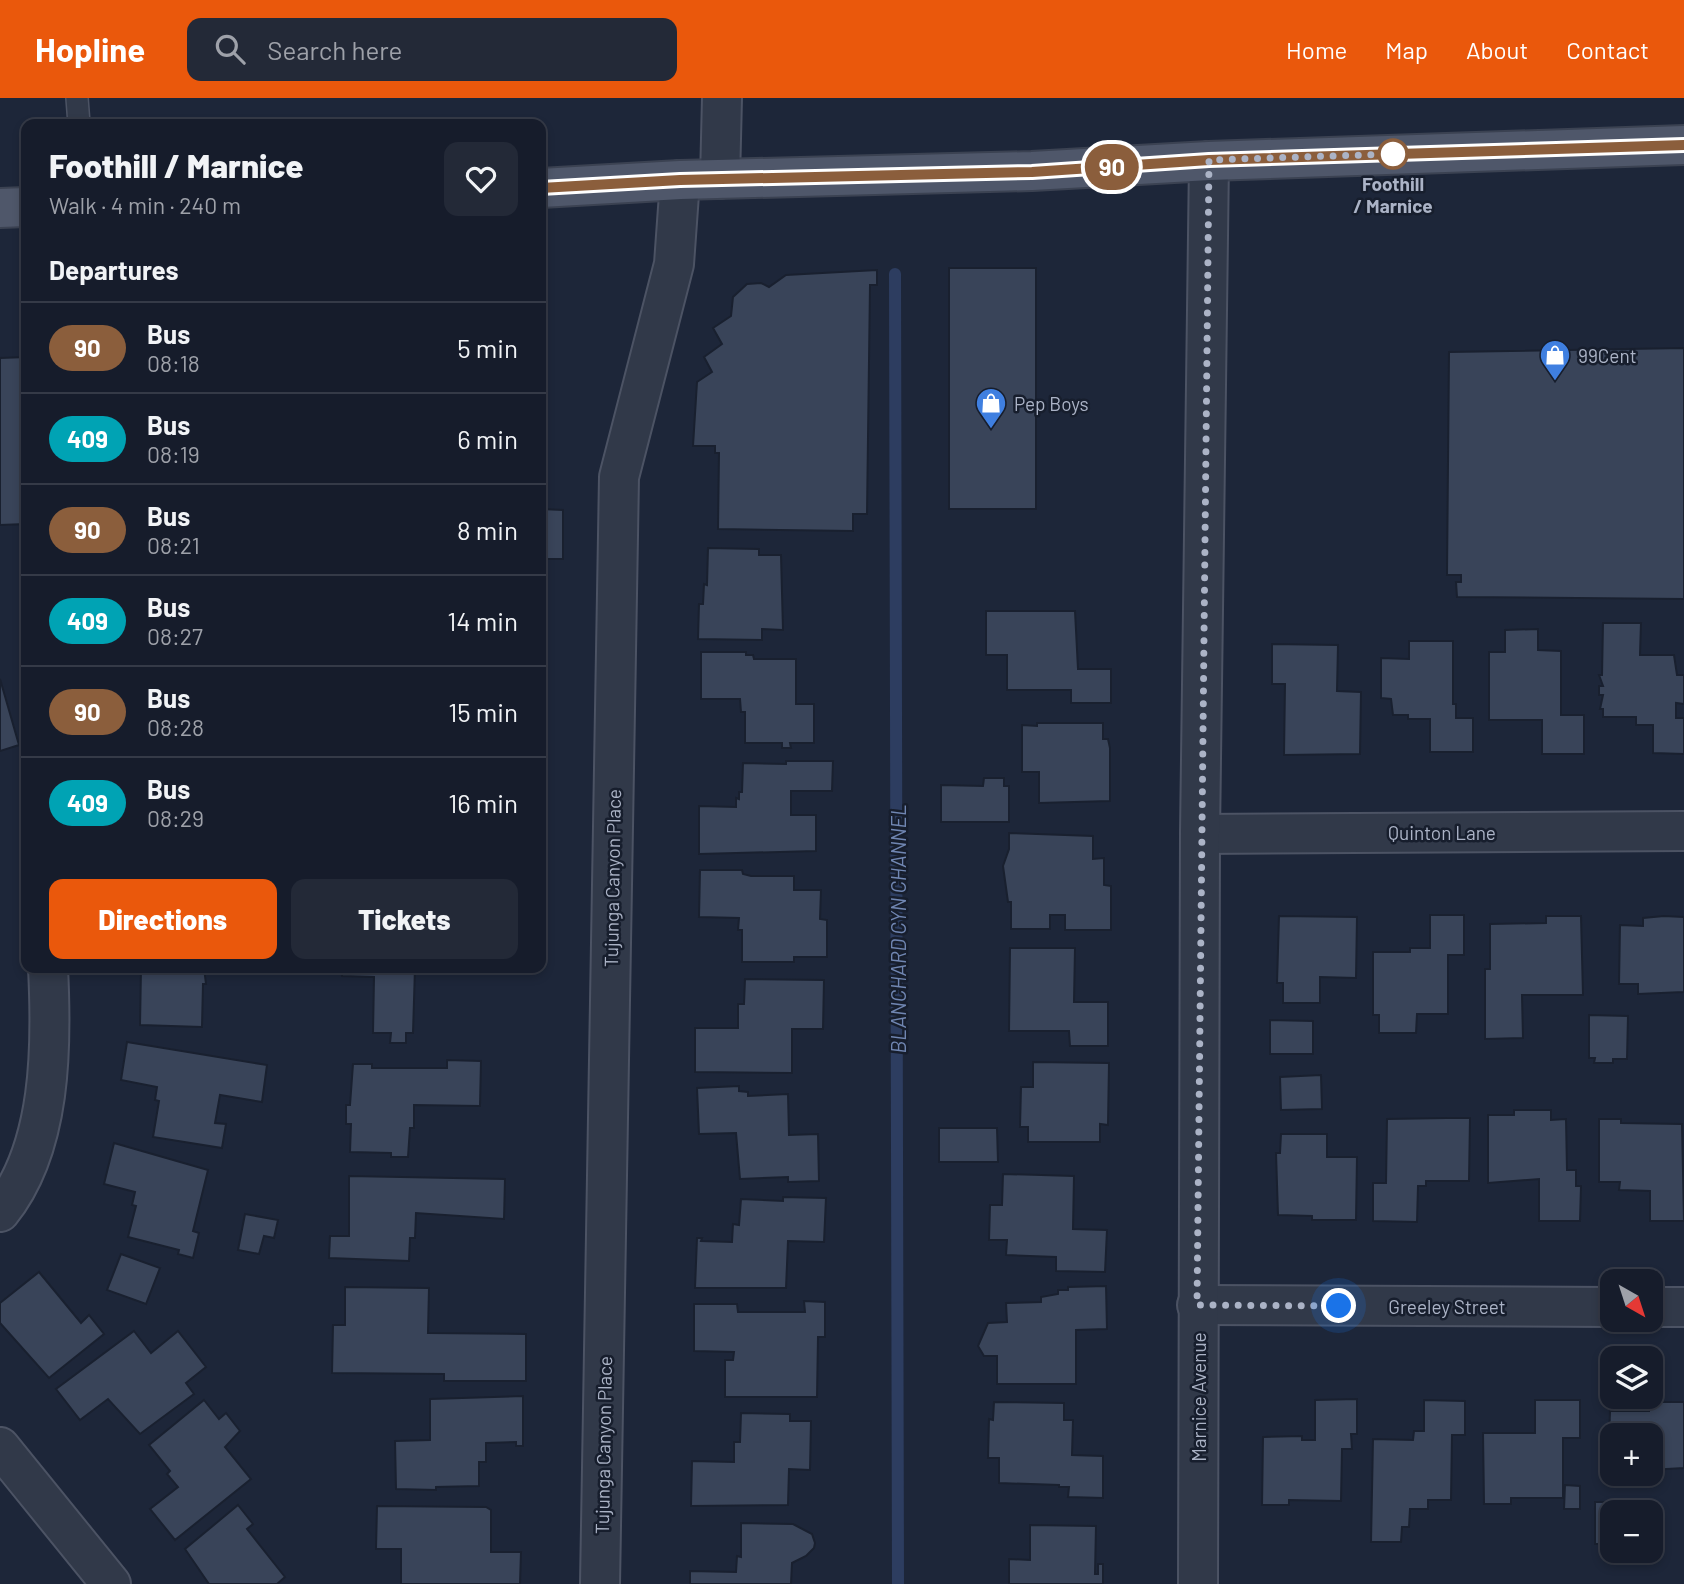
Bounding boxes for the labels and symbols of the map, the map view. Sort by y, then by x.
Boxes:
marker: Foothill / Marnice [1378,139,1408,169]
line badge: 90 [1080,144,1144,190]
place label: Foothill / Marnice [1353,172,1433,217]
shop icon: 99Cent [1538,338,1572,382]
place label: 99Cent [1578,344,1637,367]
shop icon: Pep Boys [974,386,1008,430]
place label: Pep Boys [1014,392,1089,415]
street label: Tujunga Canyon Place [599,789,625,967]
water label: BLANCHARD CYN CHANNEL [885,805,910,1054]
street label: Quinton Lane [1388,821,1496,844]
north arrow [1600,1269,1662,1332]
your location [1321,1288,1356,1323]
street label: Greeley Street [1388,1295,1506,1318]
street label: Marnice Avenue [1187,1332,1210,1462]
street label: Tujunga Canyon Place [590,1356,616,1534]

